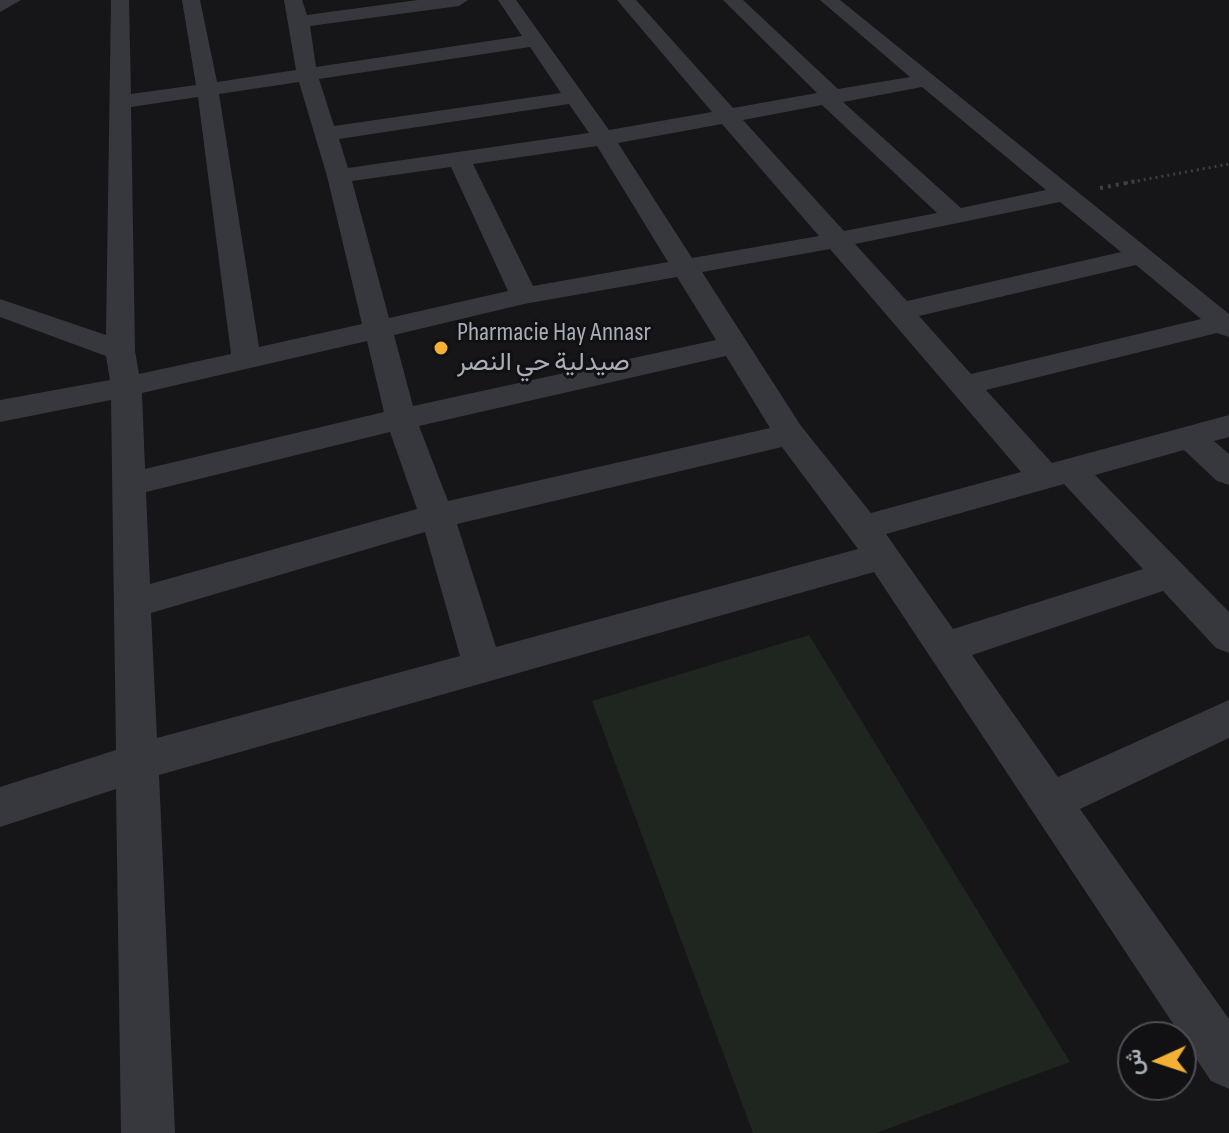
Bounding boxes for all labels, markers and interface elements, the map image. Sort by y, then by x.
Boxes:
place label: Pharmacie Hay Annasr صيدلية حي النصر [457,317,651,378]
marker: Pharmacie Hay Annasr صيدلية حي النصر [432,339,450,357]
north arrow [1117,1021,1197,1101]
text: ش [1120,1048,1149,1076]

